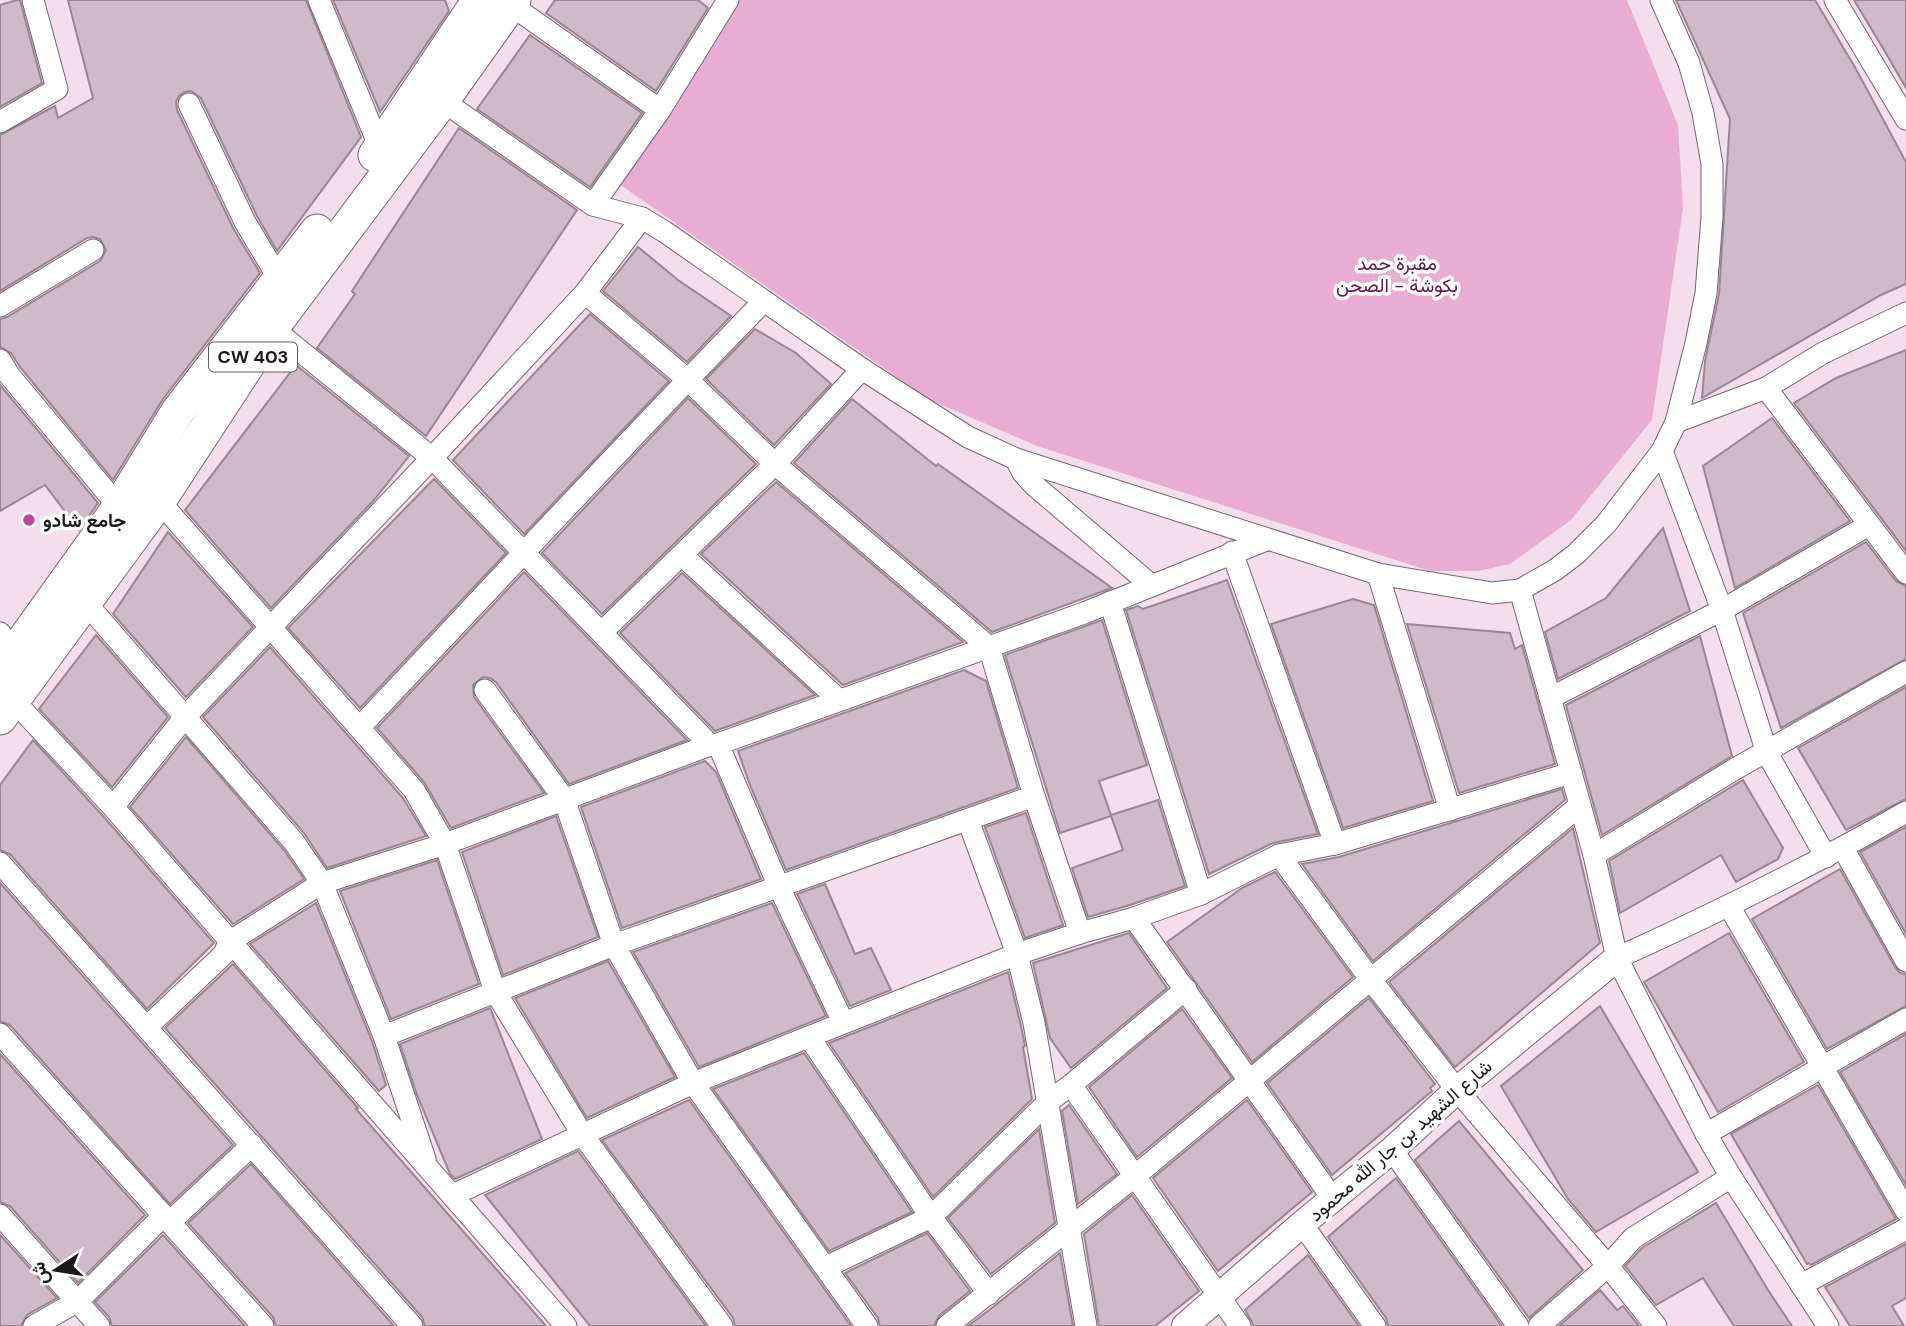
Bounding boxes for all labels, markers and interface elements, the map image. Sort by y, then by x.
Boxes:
park label: مقبرة حمد بكوشة - الصحن [1336,251,1458,298]
road number: CW 403 [209,342,297,372]
place label: جامع شادو [43,508,126,534]
marker: جامع شادو [21,512,37,528]
street label: شارع الشهيد بن جار الله محمود [1304,1054,1497,1227]
north arrow [21,1235,91,1305]
text: ش [25,1260,54,1287]

